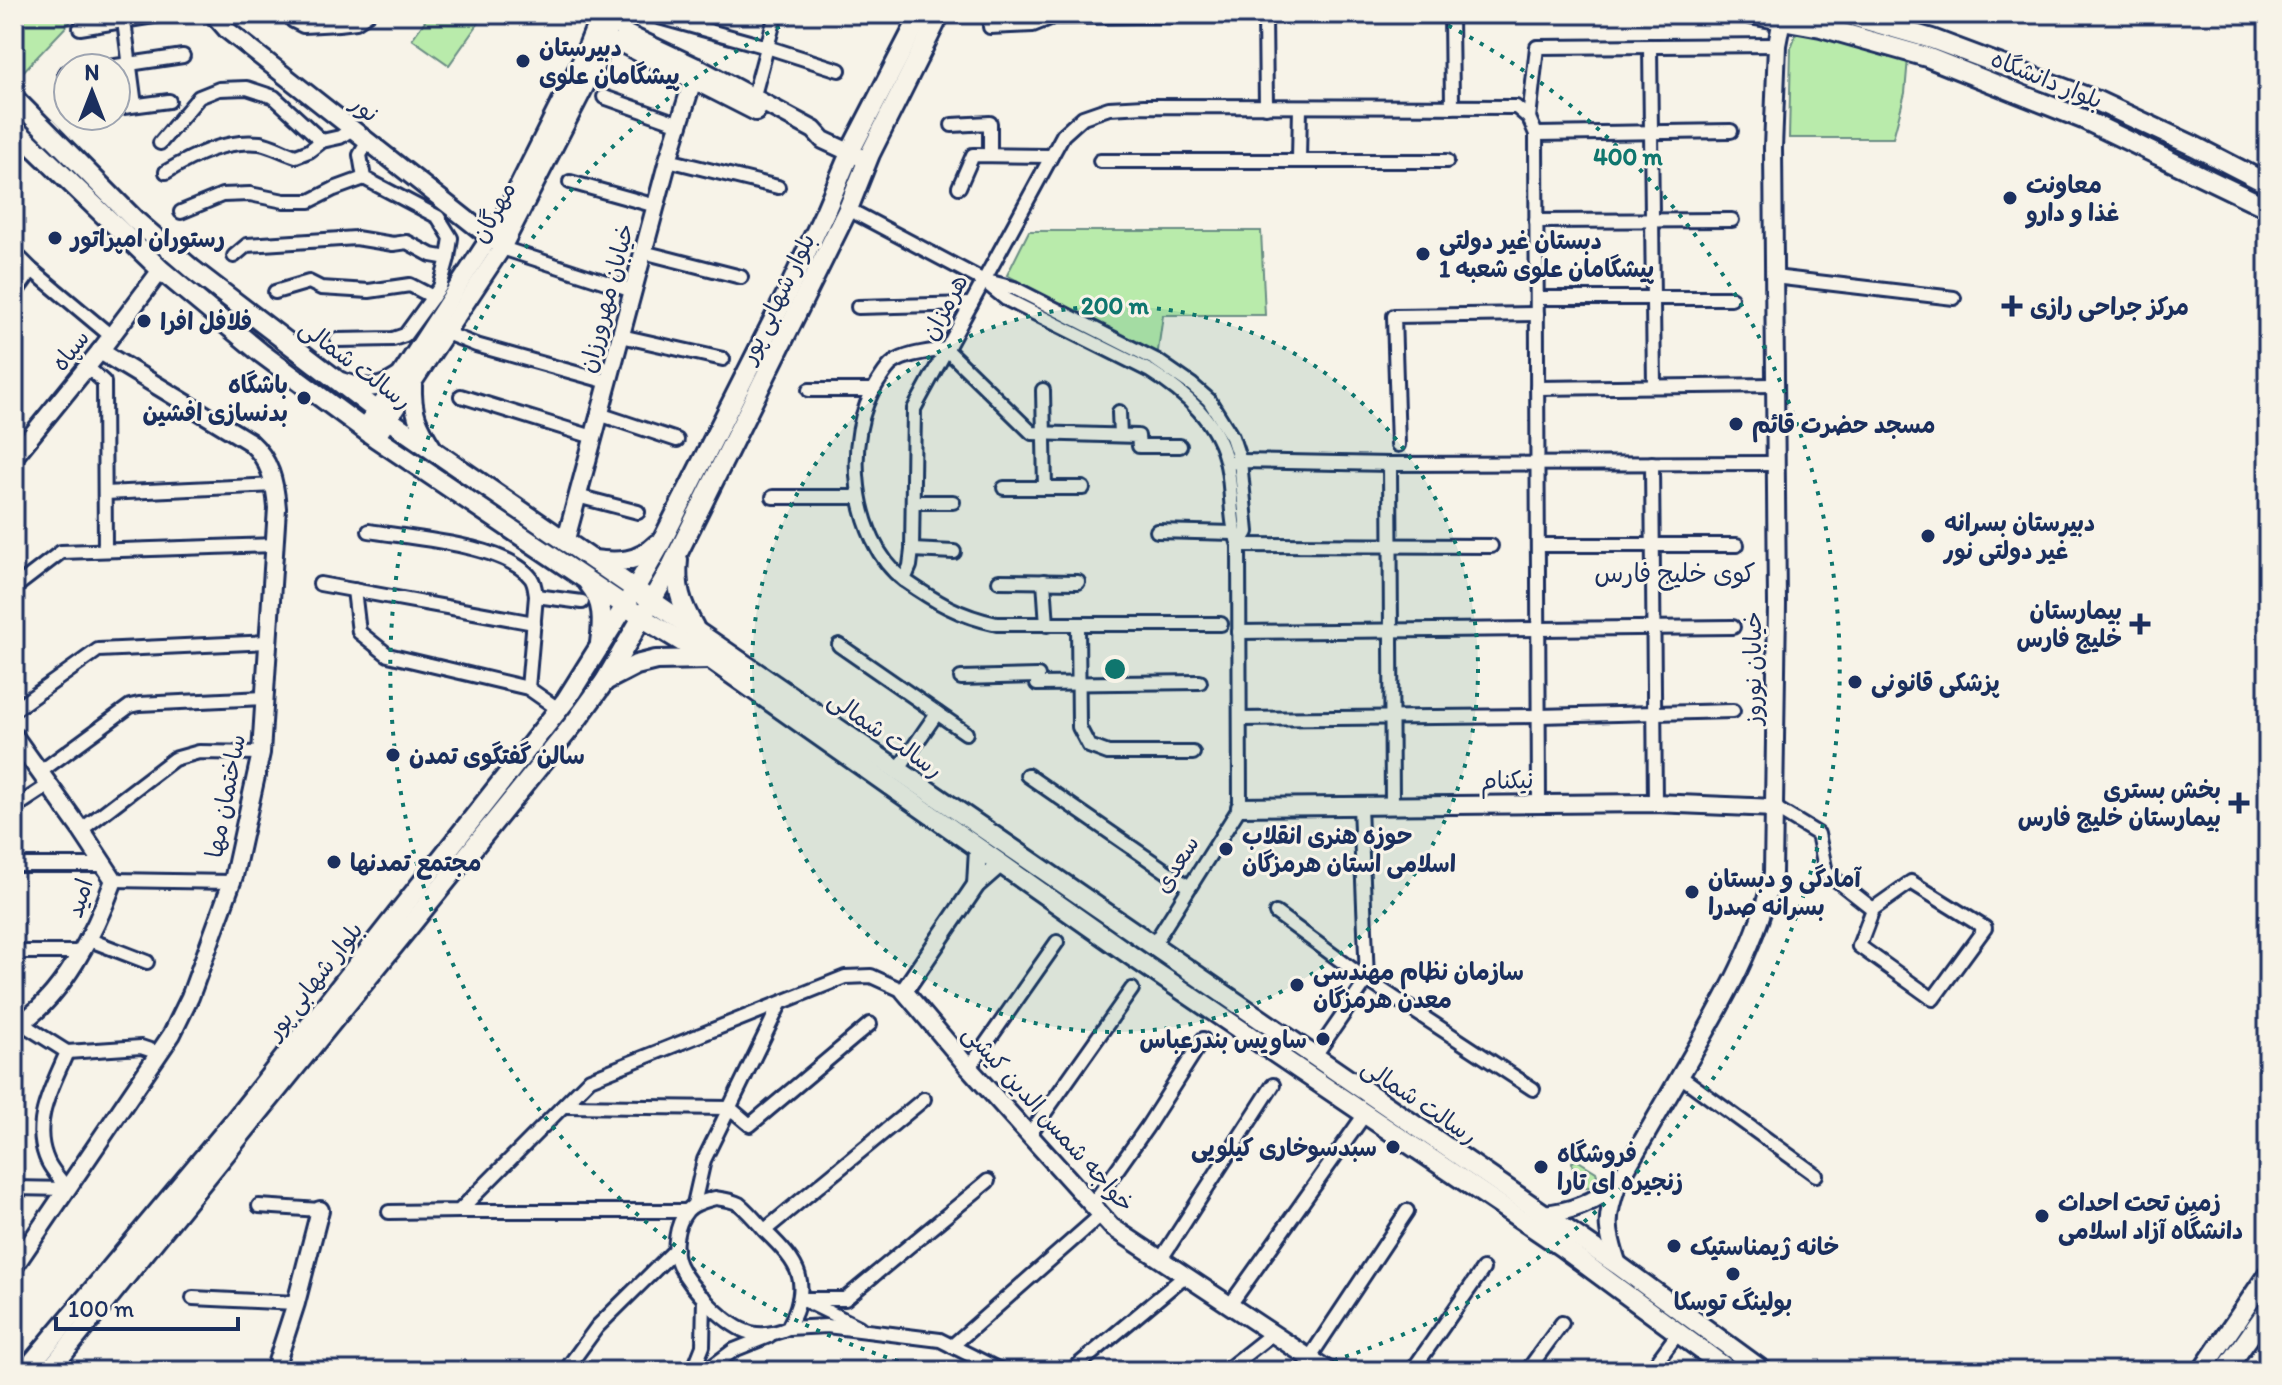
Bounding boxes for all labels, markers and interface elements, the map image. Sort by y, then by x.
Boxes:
place label: دبیرستان پیشگامان علوی [539,33,680,92]
street label: بلوار دانشگاه [1987,44,2107,115]
north arrow [52,52,132,132]
marker: دبیرستان پیشگامان علوی [514,52,532,70]
text: N [85,59,99,86]
street label: نور [344,87,385,129]
text: 400 m [1593,142,1664,171]
place label: معاونت غذا و دارو [2025,170,2119,229]
street label: مهرگان [464,176,522,248]
marker: معاونت غذا و دارو [2001,189,2019,207]
street label: خیابان مهرورزان [572,220,640,376]
place label: رستوران امپراتور [69,224,225,255]
place label: دبستان غیر دولتی پیشگامان علوی شعبه 1 [1439,226,1654,285]
street label: بلوار شهابی پور [732,228,822,370]
marker: رستوران امپراتور [46,229,64,247]
marker: دبستان غیر دولتی پیشگامان علوی شعبه 1 [1414,245,1432,263]
street label: هرمزان [915,269,973,345]
text: 200 m [1081,291,1150,320]
place label: مرکز جراحی رازی [2030,292,2189,322]
marker: مرکز جراحی رازی [2001,295,2023,317]
place label: فلافل افرا [160,307,252,336]
marker: فلافل افرا [135,312,153,330]
street label: رسالت شمالی [293,312,418,416]
street label: سپاه [45,324,96,377]
place label: باشگاه بدنسازی افشین [142,370,288,427]
marker: باشگاه بدنسازی افشین [295,389,313,407]
place label: مسجد حضرت قائم [1752,410,1936,443]
marker: مسجد حضرت قائم [1727,415,1745,433]
place label: دبیرستان بسرانه غیر دولتی نور [1942,508,2095,566]
marker: دبیرستان بسرانه غیر دولتی نور [1919,527,1937,545]
district label: کوی خلیج فارس [1594,557,1756,591]
place label: بیمارستان خلیج فارس [2017,596,2122,654]
street label: خیابان نوروز [1738,611,1768,727]
marker: بیمارستان خلیج فارس [2129,613,2151,635]
centre of rings [1101,655,1129,683]
place label: پزشکی قانونی [1871,668,2000,698]
marker: پزشکی قانونی [1846,673,1864,691]
street label: رسالت شمالی [823,684,949,785]
street label: ساختمان مها [199,732,251,860]
place label: سالن گفتگوی تمدن [409,741,585,771]
marker: سالن گفتگوی تمدن [384,746,402,764]
street label: نیکنام [1480,765,1534,800]
place label: بخش بستری بیمارستان خلیج فارس [2018,775,2221,833]
marker: بخش بستری بیمارستان خلیج فارس [2228,792,2250,814]
place label: حوزه هنری انقلاب اسلامی استان هرمزگان [1242,821,1456,879]
street label: سعدی [1147,830,1205,898]
marker: حوزه هنری انقلاب اسلامی استان هرمزگان [1217,840,1235,858]
place label: مجتمع تمدنها [350,848,481,880]
marker: مجتمع تمدنها [325,853,343,871]
place label: آمادگی و دبستان بسرانه صدرا [1708,864,1862,921]
street label: امید [59,875,99,921]
marker: آمادگی و دبستان بسرانه صدرا [1683,883,1701,901]
street label: بلوار شهابی پور [258,916,370,1047]
place label: سازمان نظام مهندسی معدن هرمزگان [1313,957,1524,1014]
marker: سازمان نظام مهندسی معدن هرمزگان [1288,976,1306,994]
street label: خواجه شمس الدين كيشی [956,1018,1141,1218]
place label: ساویس بندرعباس [1139,1025,1307,1056]
marker: ساویس بندرعباس [1314,1030,1332,1048]
street label: رسالت شمالی [1356,1052,1483,1151]
place label: سبدسوخاری کیلویی [1191,1133,1377,1164]
marker: سبدسوخاری کیلویی [1384,1138,1402,1156]
place label: فروشگاه زنجیره ای تارا [1557,1139,1683,1196]
marker: فروشگاه زنجیره ای تارا [1532,1158,1550,1176]
place label: زمین تحت احداث دانشگاه آزاد اسلامی [2058,1188,2243,1246]
marker: زمین تحت احداث دانشگاه آزاد اسلامی [2033,1207,2051,1225]
place label: خانه ژیمناستیک [1690,1232,1839,1261]
marker: خانه ژیمناستیک [1665,1237,1683,1255]
marker: بولینگ توسکا [1724,1265,1742,1283]
scale bar [56,1281,238,1331]
place label: بولینگ توسکا [1674,1287,1792,1317]
text: 100 m [68,1294,134,1323]

